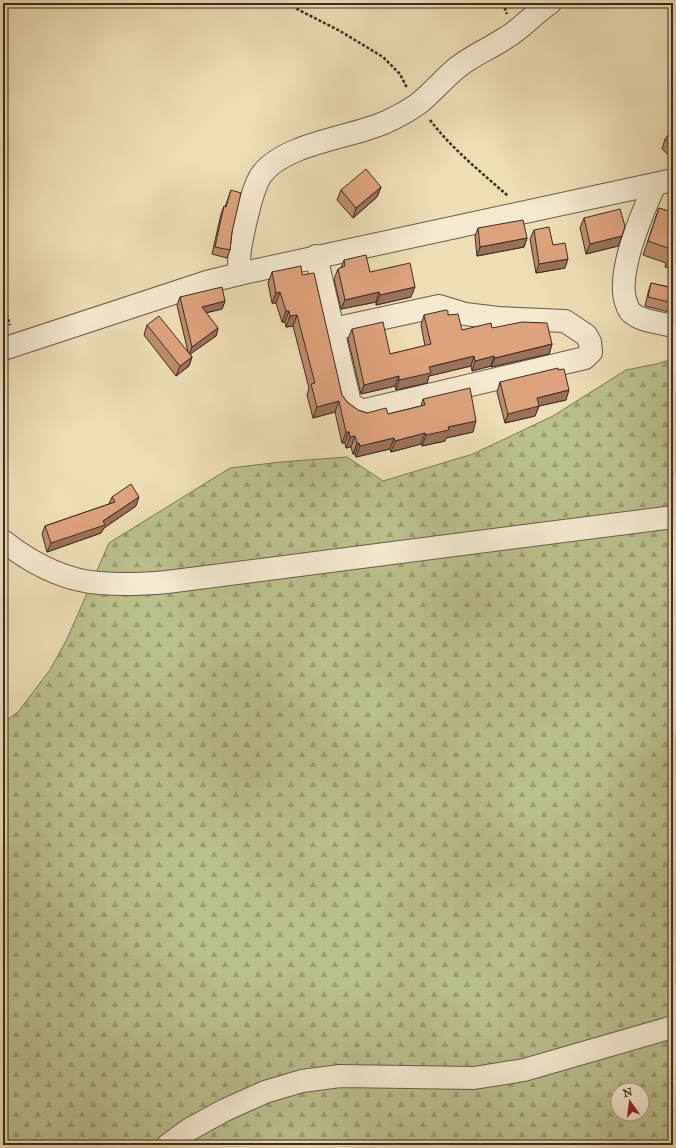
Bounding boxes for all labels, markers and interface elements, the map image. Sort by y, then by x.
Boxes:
north arrow [610,1082,650,1122]
text: N [622,1085,634,1100]

